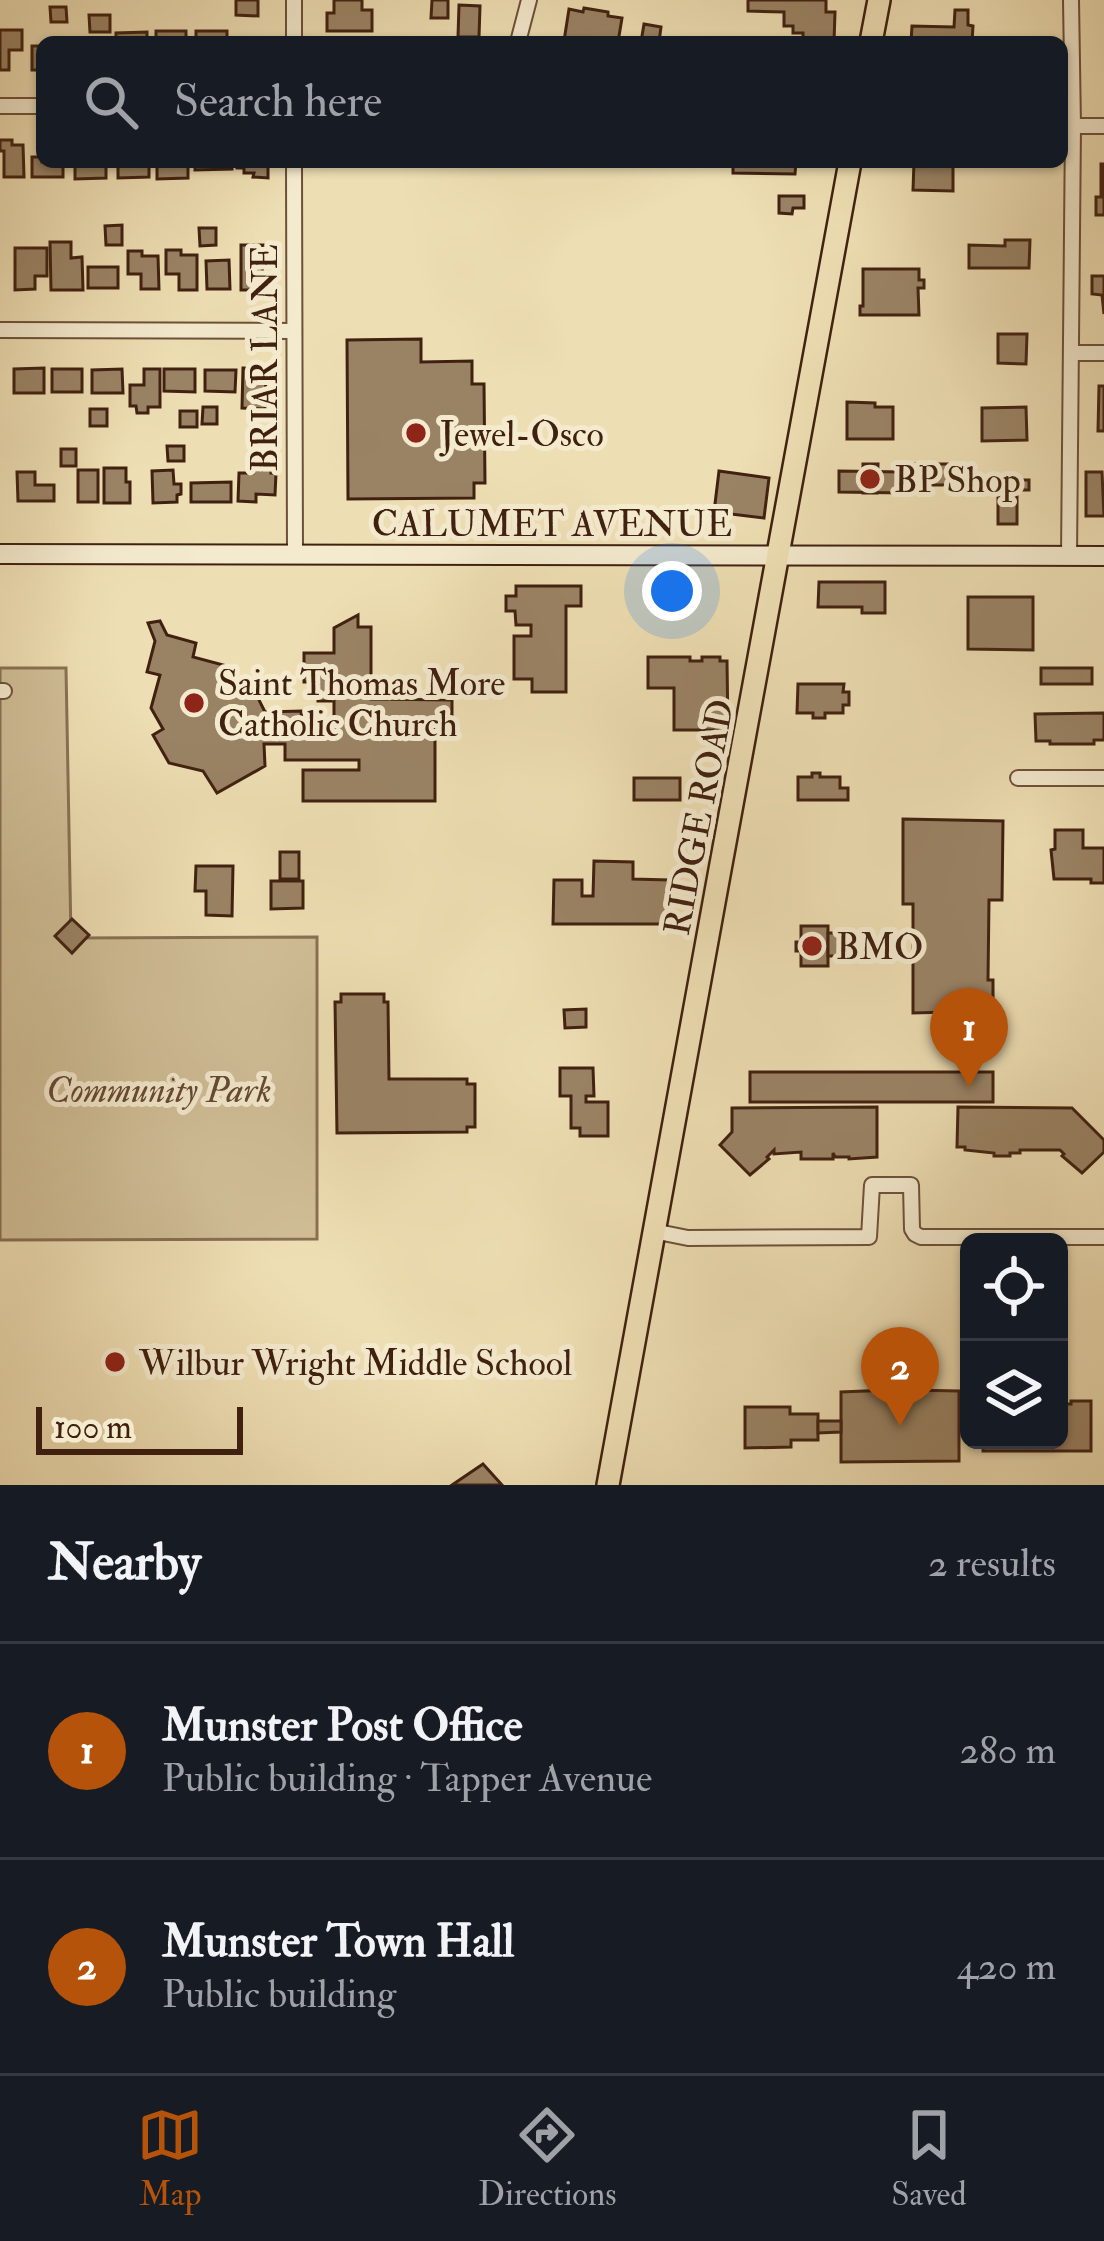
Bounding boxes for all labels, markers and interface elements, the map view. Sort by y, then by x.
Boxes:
search box [36,36,1068,168]
icon: search [78,69,144,135]
text: Search here [174,74,382,130]
street label: BRIAR LANE [243,244,288,472]
place label: Jewel-Osco [439,412,604,457]
marker: Jewel-Osco [403,420,429,446]
place label: BP Shop [894,458,1021,503]
marker: BP Shop [857,466,883,492]
street label: CALUMET AVENUE [372,502,732,547]
your location [642,561,702,621]
place label: Saint Thomas More Catholic Church [218,661,505,747]
marker: Saint Thomas More Catholic Church [181,690,207,716]
street label: RIDGE ROAD [655,695,744,939]
place label: BMO [836,925,923,970]
marker: BMO [799,933,825,959]
pin: 1 [930,988,1008,1087]
park label: Community Park [46,1068,272,1113]
map controls [960,1233,1068,1449]
button: locate [960,1233,1068,1341]
pin: 2 [861,1327,939,1426]
place label: Wilbur Wright Middle School [138,1341,572,1386]
button: layers [960,1341,1068,1449]
marker: Wilbur Wright Middle School [102,1349,128,1375]
scale bar [36,1401,243,1454]
text: 100 m [54,1407,132,1448]
text: Nearby [48,1531,201,1595]
text: 2 results [928,1539,1056,1588]
text: Munster Post Office [162,1698,522,1754]
text: 1 [80,1726,94,1775]
text: 280 m [959,1726,1056,1775]
text: Public building · Tapper Avenue [162,1754,652,1803]
text: Munster Town Hall [162,1914,514,1970]
text: 2 [77,1942,97,1991]
text: 420 m [957,1942,1056,1991]
text: Public building [162,1970,396,2019]
tab: Map [137,2102,203,2215]
tab: Directions [478,2102,617,2215]
tab: Saved [891,2102,967,2215]

